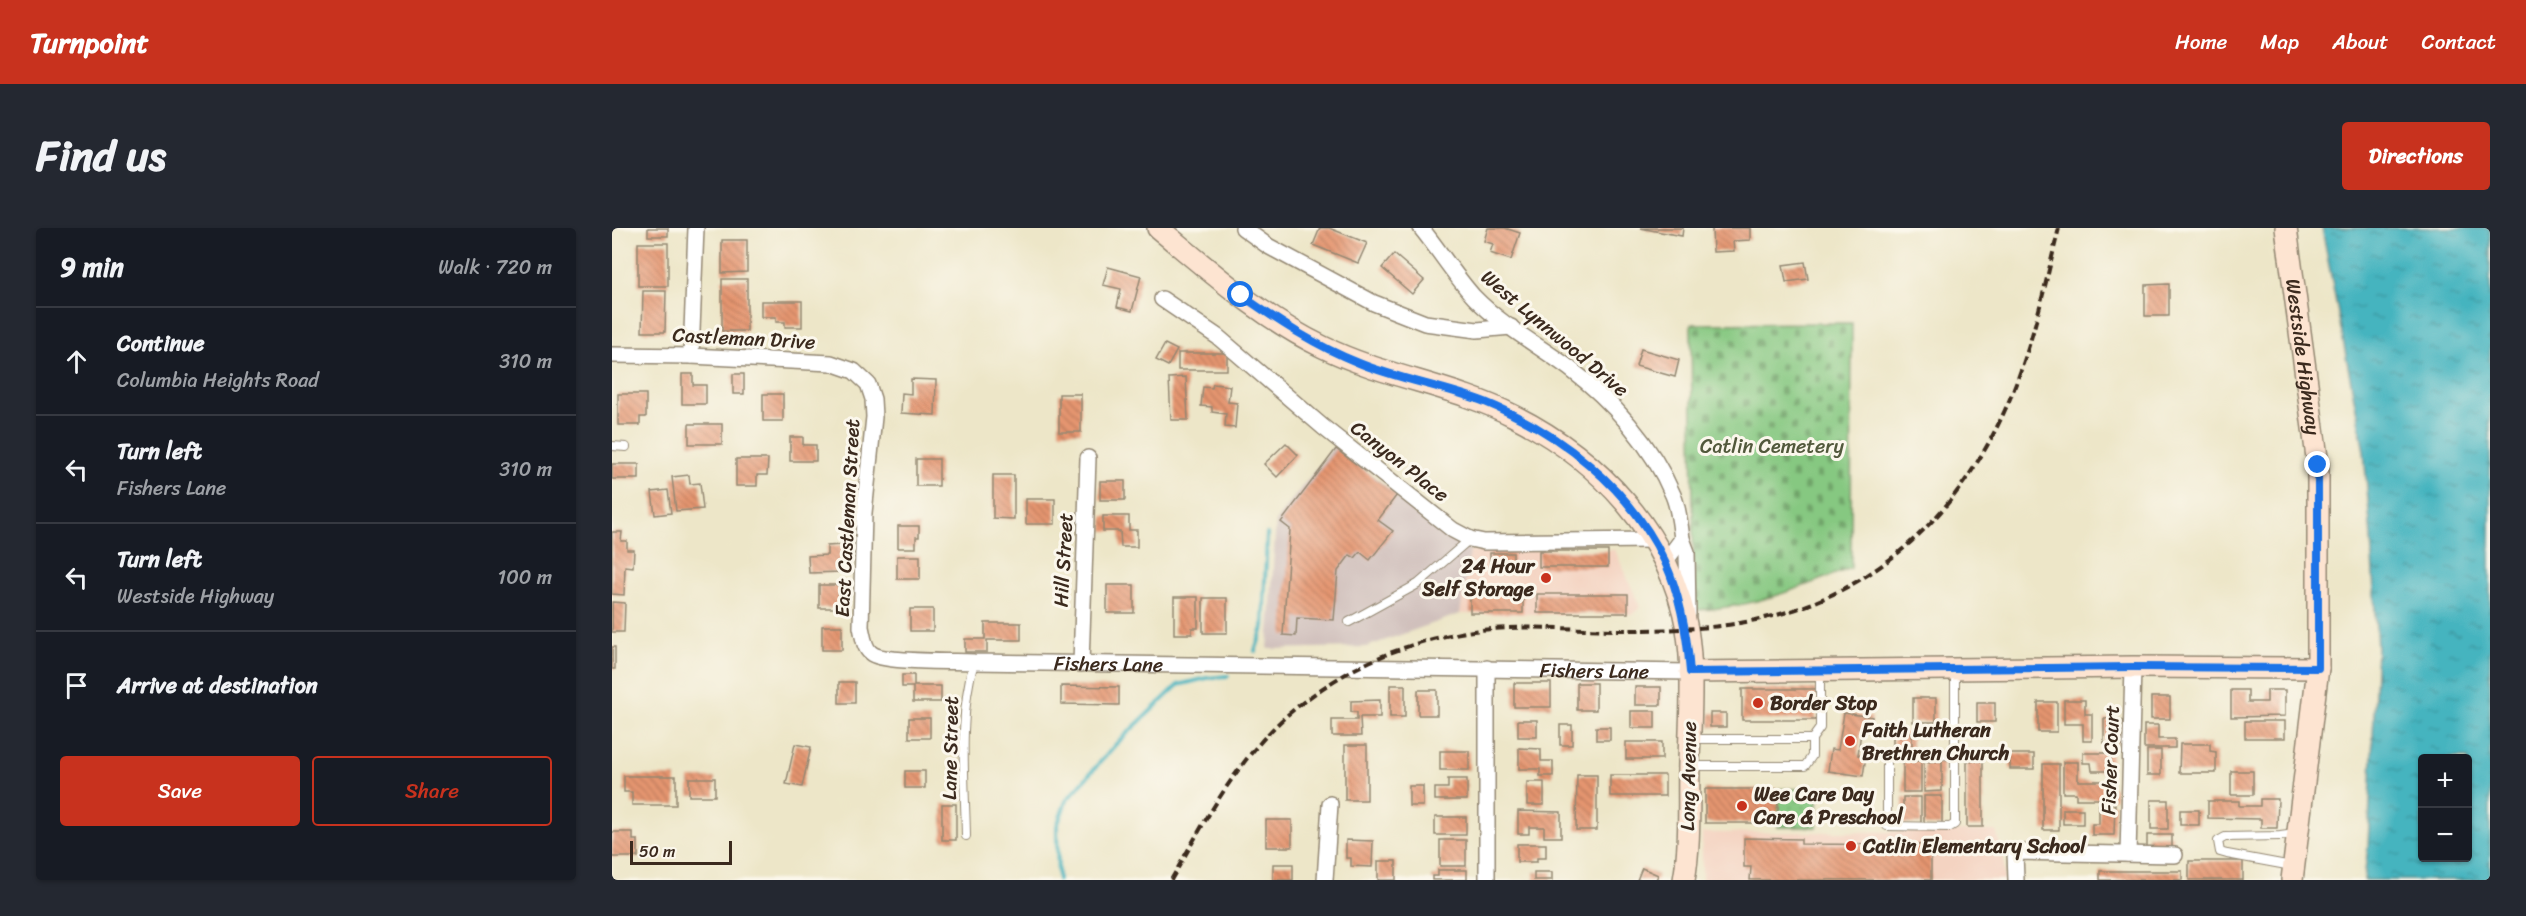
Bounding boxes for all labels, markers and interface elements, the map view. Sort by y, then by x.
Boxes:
text: Turnpoint [30,18,149,67]
text: Home [2175,23,2227,61]
text: Map [2260,23,2299,61]
text: About [2332,23,2389,61]
text: Contact [2422,23,2496,61]
text: Find us [36,119,166,193]
button: Directions [2342,122,2490,190]
text: 9 min [60,244,124,290]
text: Walk · 720 m [438,250,552,285]
street label: West Lynnwood Drive [1473,261,1637,406]
street label: Westside Highway [2275,277,2331,438]
route start [1227,281,1253,307]
street label: Castleman Drive [672,317,816,360]
text: Continue [117,324,205,363]
text: 310 m [499,344,552,379]
icon: ahead [60,345,93,378]
text: Columbia Heights Road [117,363,319,398]
street label: Canyon Place [1342,411,1457,512]
street label: East Castleman Street [825,418,870,618]
park label: Catlin Cemetery [1700,429,1845,464]
text: Turn left [117,432,202,471]
route end [2304,451,2330,477]
text: 310 m [499,452,552,487]
icon: left [60,453,93,486]
text: Fishers Lane [117,471,226,506]
street label: Hill Street [1044,512,1083,608]
text: Turn left [117,540,202,579]
place label: 24 Hour Self Storage [1421,549,1536,607]
text: 100 m [498,560,552,595]
icon: left [60,561,93,594]
marker: 24 Hour Self Storage [1539,571,1553,585]
text: Westside Highway [117,579,274,614]
street label: Fishers Lane [1054,646,1163,683]
street label: Fishers Lane [1539,653,1649,689]
text: Arrive at destination [117,666,318,705]
icon: arrive [60,669,93,702]
place label: Border Stop [1770,686,1877,721]
street label: Lane Street [932,696,969,800]
marker: Border Stop [1751,696,1765,710]
street label: Fisher Court [2091,704,2130,816]
place label: Faith Lutheran Brethren Church [1861,713,2010,771]
street label: Long Avenue [1670,721,1707,831]
marker: Faith Lutheran Brethren Church [1843,734,1857,748]
map controls [2418,754,2472,862]
button: + [2418,754,2472,808]
button: Save [60,756,300,826]
button: Share [312,756,552,826]
place label: Wee Care Day Care & Preschool [1753,777,1904,835]
marker: Wee Care Day Care & Preschool [1735,799,1749,813]
button: − [2418,808,2472,862]
place label: Catlin Elementary School [1862,829,2087,864]
text: 50 m [639,837,675,866]
scale bar [630,838,732,866]
marker: Catlin Elementary School [1844,839,1858,853]

